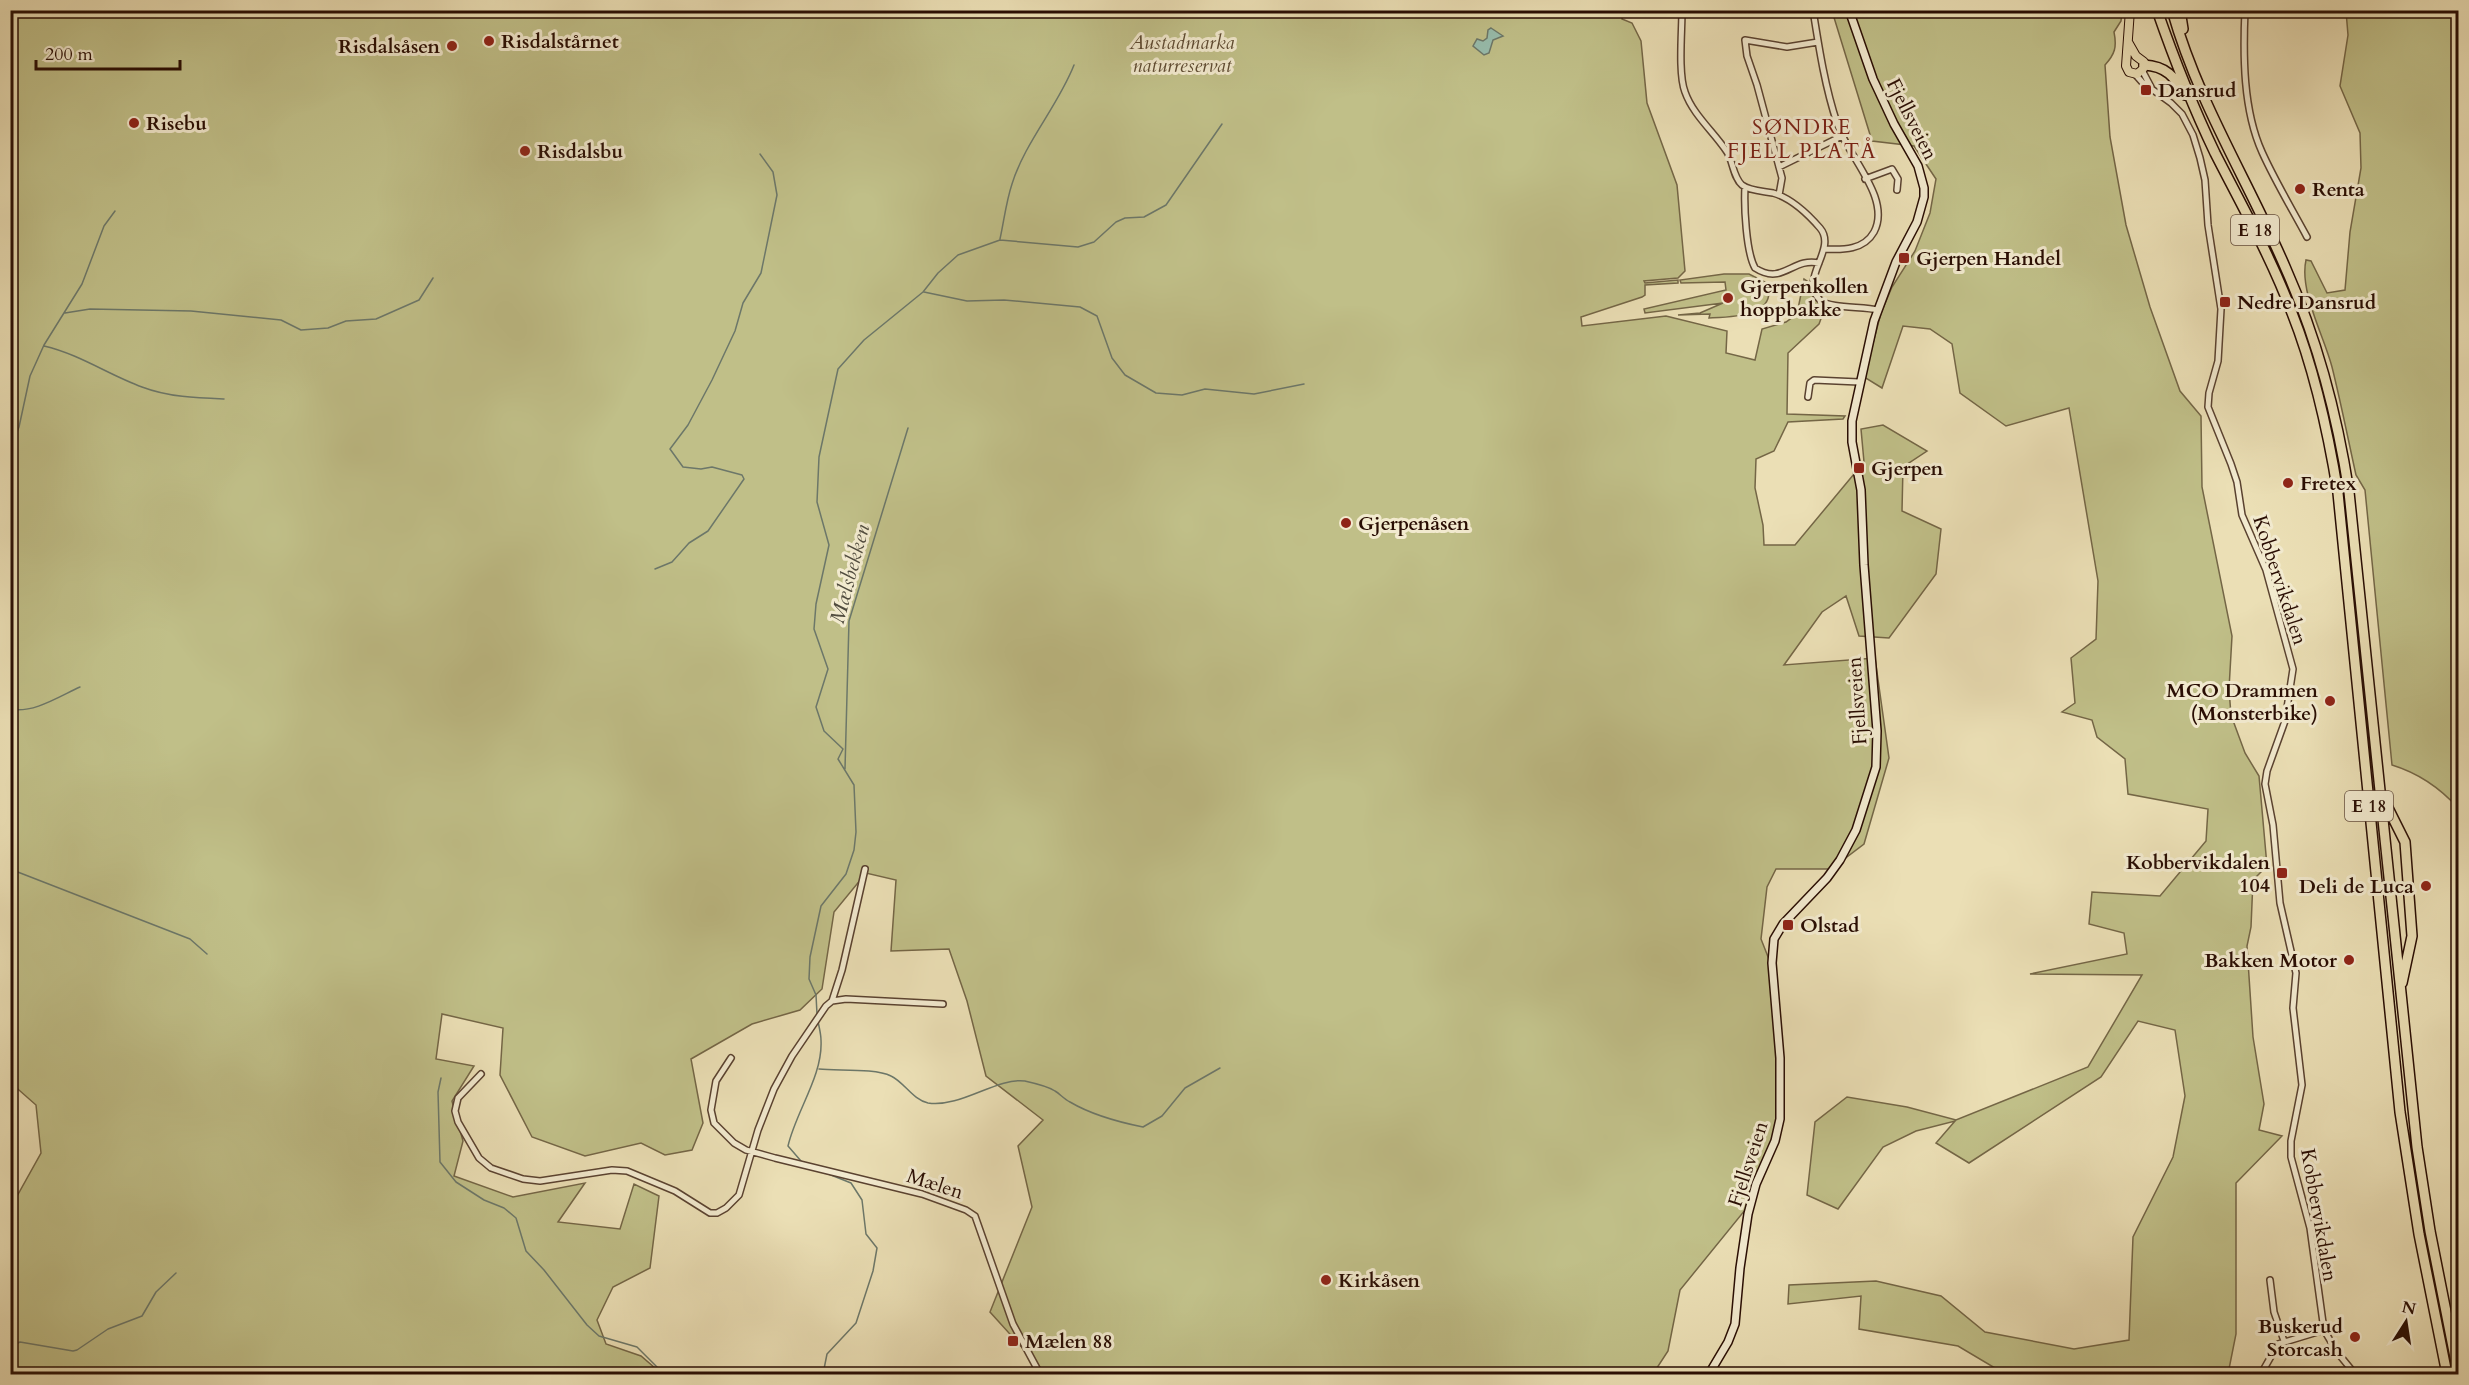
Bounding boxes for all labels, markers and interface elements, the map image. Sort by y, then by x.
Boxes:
place label: Risdalstårnet [501,28,619,55]
park label: Austadmarka naturreservat [1128,29,1235,79]
scale bar [36,33,180,71]
place label: Risdalsåsen [338,33,440,60]
marker: Risdalstårnet [482,34,496,48]
marker: Risdalsåsen [445,39,459,53]
text: 200 m [45,42,93,67]
street label: Fjellsveien [1880,74,1944,165]
place label: Dansrud [2158,77,2237,104]
marker: Dansrud [2139,83,2153,97]
place label: Risebu [146,110,207,137]
district label: SØNDRE FJELL PLATÅ [1727,113,1877,166]
marker: Risebu [127,116,141,130]
place label: Risdalsbu [537,138,624,165]
marker: Risdalsbu [518,144,532,158]
place label: Renta [2312,176,2365,203]
marker: Renta [2293,182,2307,196]
road number: E 18 [2231,215,2279,245]
place label: Gjerpen Handel [1916,245,2061,272]
marker: Gjerpen Handel [1897,251,1911,265]
place label: Gjerpenkollen hoppbakke [1740,273,1869,323]
place label: Nedre Dansrud [2237,289,2377,316]
marker: Gjerpenkollen hoppbakke [1721,291,1735,305]
marker: Nedre Dansrud [2218,295,2232,309]
place label: Gjerpen [1871,455,1943,482]
marker: Gjerpen [1852,461,1866,475]
place label: Fretex [2300,470,2357,497]
marker: Fretex [2281,476,2295,490]
place label: Gjerpenåsen [1358,510,1469,537]
street label: Kobbervikdalen [2246,512,2314,649]
marker: Gjerpenåsen [1339,516,1353,530]
water label: Mælsbekken [823,520,877,627]
street label: Fjellsveien [1840,655,1874,746]
place label: MCO Drammen (Monsterbike) [2166,677,2318,727]
marker: MCO Drammen (Monsterbike) [2323,694,2337,708]
road number: E 18 [2345,791,2393,821]
place label: Kobbervikdalen 104 [2126,849,2270,899]
marker: Kobbervikdalen 104 [2275,866,2289,880]
place label: Deli de Luca [2299,873,2414,900]
marker: Deli de Luca [2419,879,2433,893]
place label: Olstad [1800,912,1860,939]
marker: Olstad [1781,918,1795,932]
place label: Bakken Motor [2204,947,2338,974]
marker: Bakken Motor [2342,953,2356,967]
street label: Fjellsveien [1722,1117,1775,1210]
street label: Kobbervikdalen [2294,1146,2344,1284]
street label: Mælen [903,1162,967,1206]
place label: Kirkåsen [1338,1267,1420,1294]
marker: Kirkåsen [1319,1273,1333,1287]
north arrow [2376,1292,2436,1352]
text: N [2400,1296,2418,1321]
place label: Buskerud Storcash [2258,1313,2344,1363]
place label: Mælen 88 [1025,1328,1113,1355]
marker: Buskerud Storcash [2348,1330,2362,1344]
marker: Mælen 88 [1006,1334,1020,1348]

